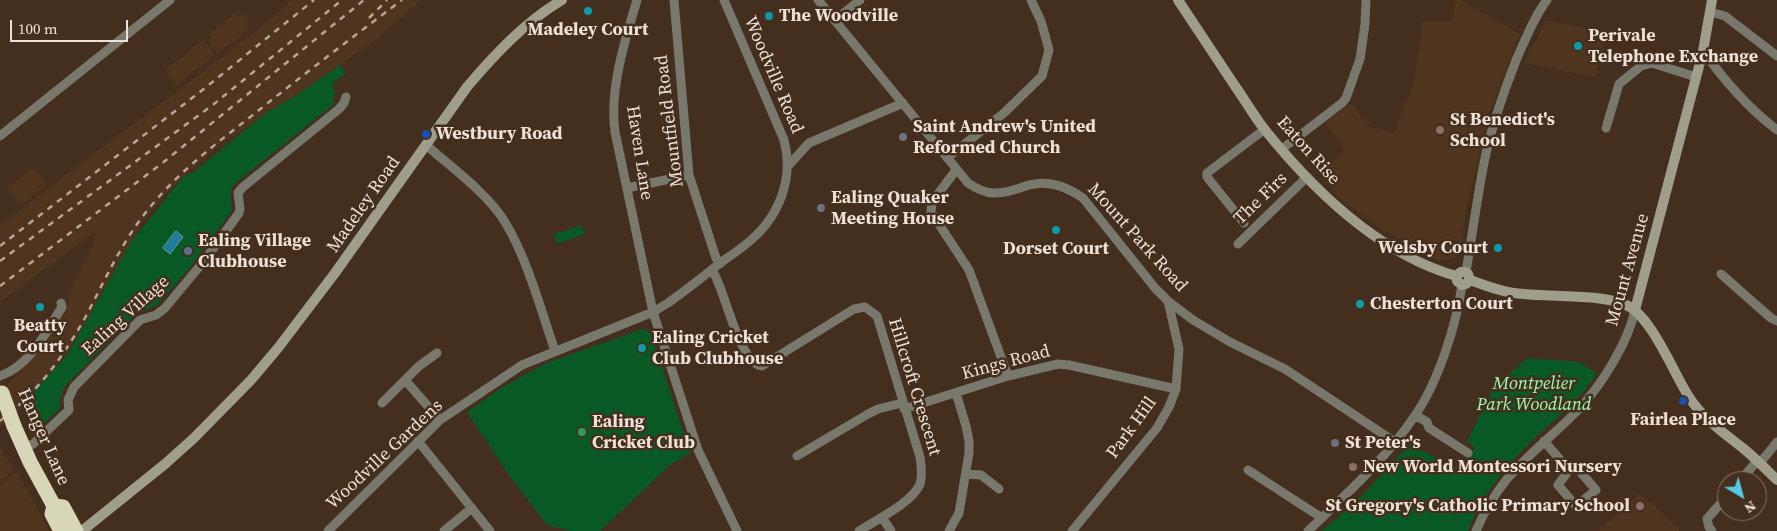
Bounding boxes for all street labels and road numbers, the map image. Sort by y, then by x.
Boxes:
street label: Woodville Road [739,13,807,137]
street label: Mountfield Road [651,54,689,188]
street label: Haven Lane [621,104,657,202]
street label: Eaton Rise [1272,112,1344,190]
street label: Madeley Road [323,153,405,257]
street label: The Firs [1230,168,1292,230]
street label: Mount Park Road [1083,179,1191,297]
street label: Mount Avenue [1602,211,1654,329]
street label: Ealing Village [78,271,174,361]
street label: Hillcroft Crescent [883,316,945,458]
street label: Kings Road [960,341,1052,385]
street label: Hanger Lane [12,385,74,489]
street label: Park Hill [1102,393,1162,463]
street label: Woodville Gardens [322,396,448,514]

